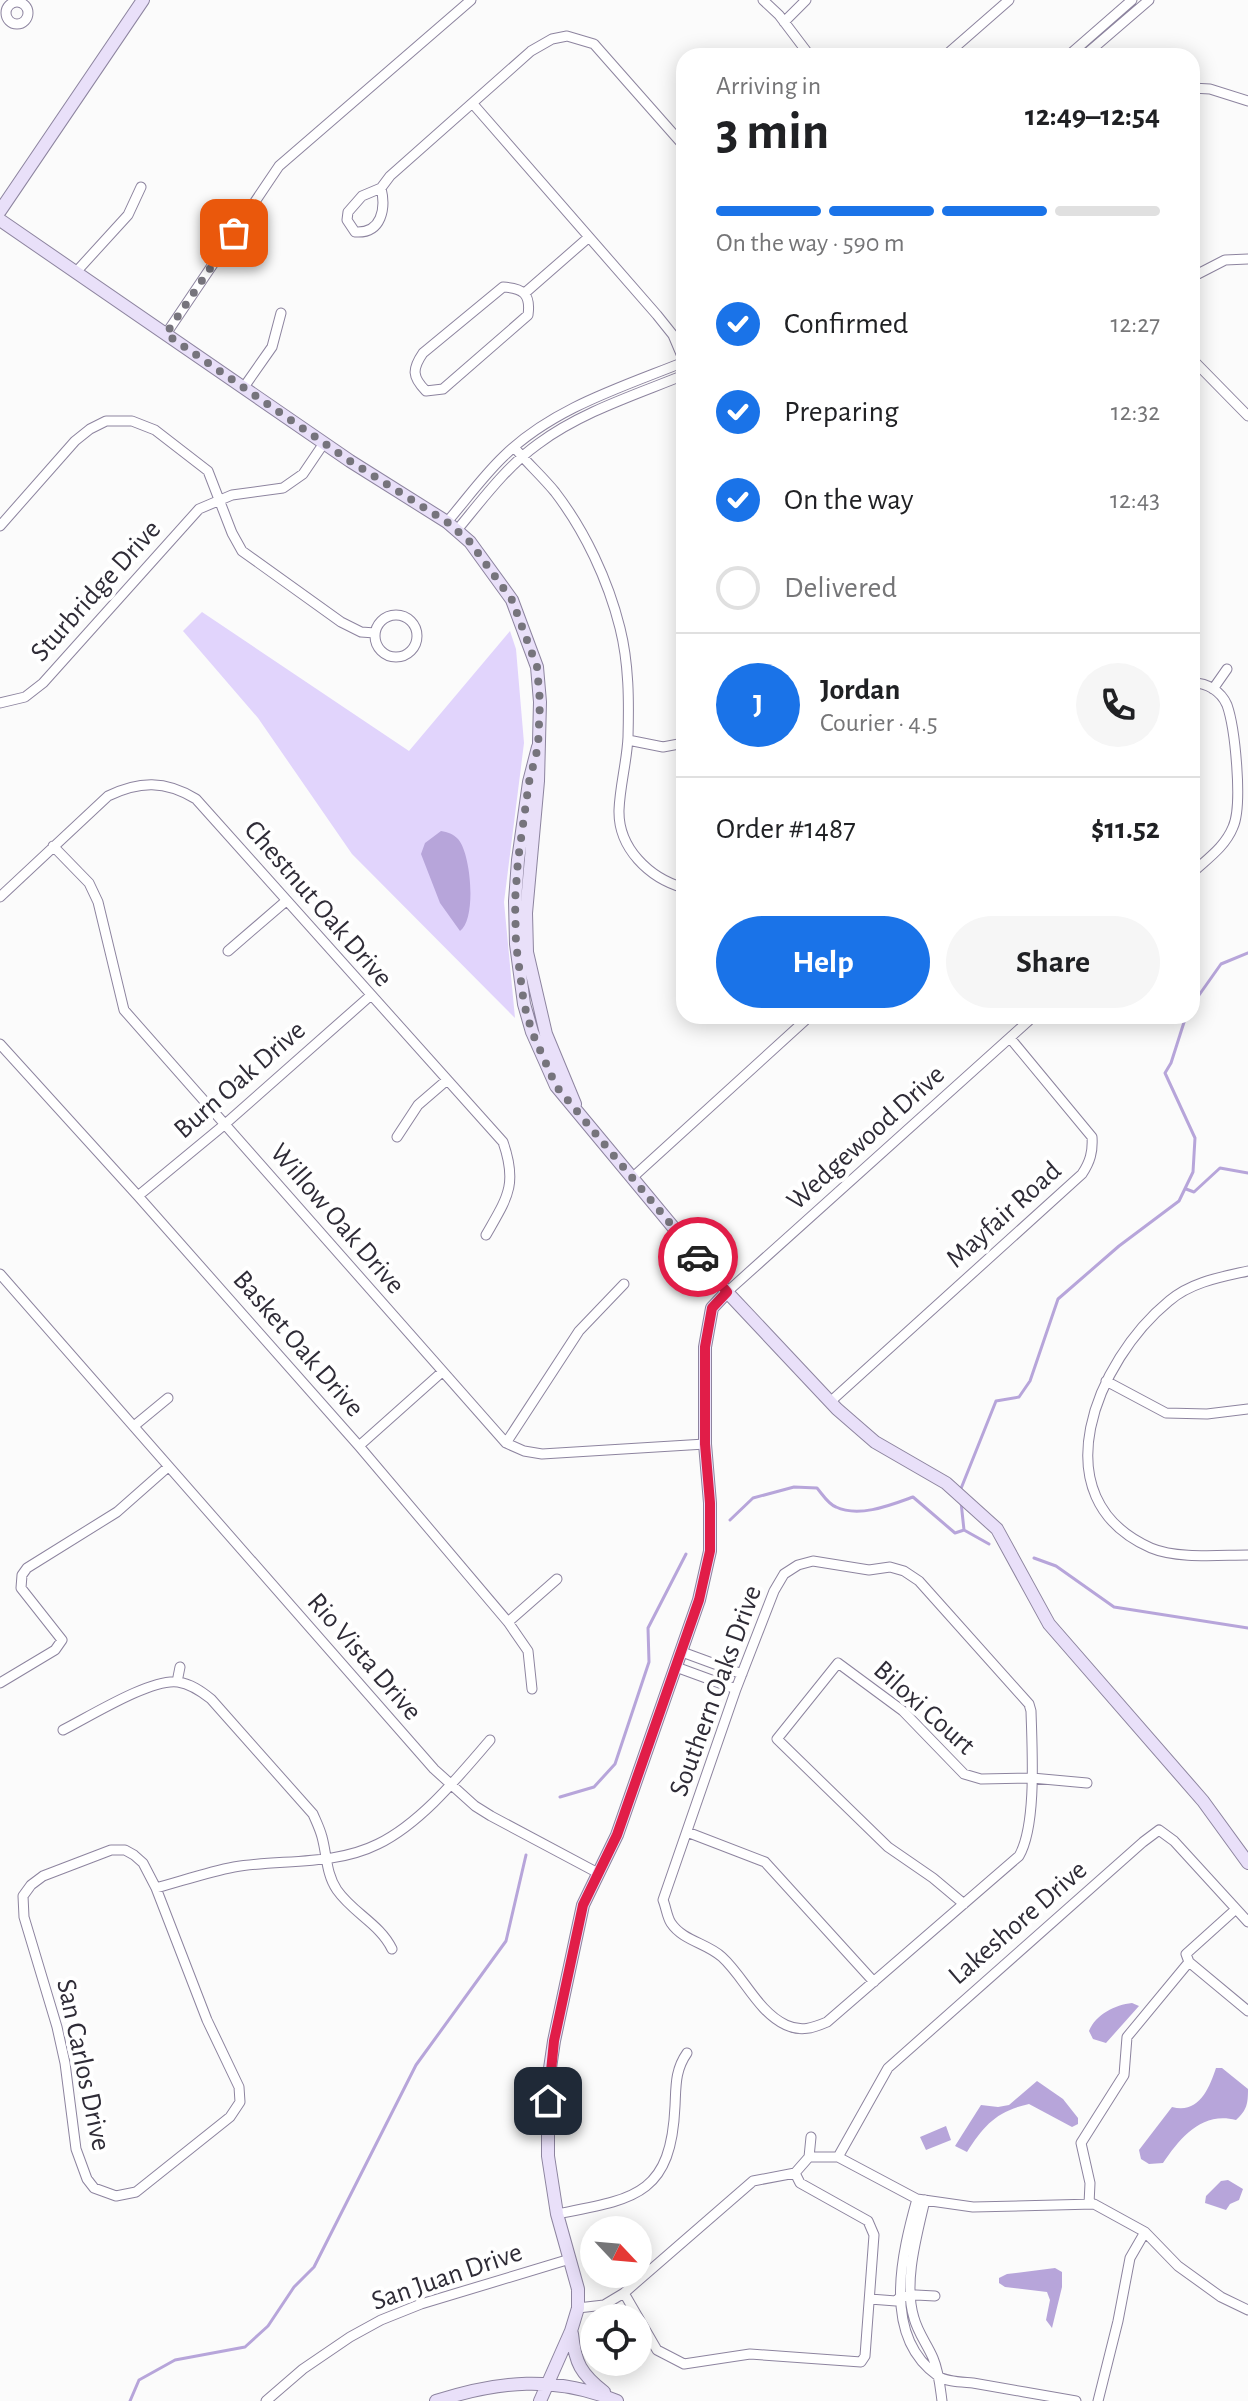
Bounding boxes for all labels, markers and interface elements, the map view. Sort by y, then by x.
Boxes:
text: Arriving in [716,73,821,99]
text: 12:49–12:54 [1025,101,1160,131]
text: 3 min [716,106,829,158]
pin [200,199,268,267]
icon: bag [212,211,256,255]
text: On the way · 590 m [716,230,905,256]
icon: check [716,302,760,346]
text: Confirmed [784,309,908,339]
text: 12:27 [1111,311,1160,337]
icon: check [716,390,760,434]
text: Preparing [784,397,899,427]
text: 12:32 [1111,399,1160,425]
icon: check [716,478,760,522]
text: On the way [784,485,913,515]
text: 12:43 [1110,487,1160,513]
street label: Sturbridge Drive [26,515,166,667]
text: Delivered [784,573,897,603]
button: phone [1076,663,1160,747]
text: Jordan [820,675,900,705]
text: J [753,690,763,720]
text: Courier · 4.5 [820,710,938,736]
text: Order #1487 [716,814,856,844]
text: $11.52 [1091,814,1160,844]
street label: Chestnut Oak Drive [239,816,397,992]
button: Help [716,916,930,1008]
button: Share [946,916,1160,1008]
street label: Burn Oak Drive [169,1016,311,1144]
street label: Wedgewood Drive [782,1060,950,1216]
street label: Willow Oak Drive [264,1139,410,1299]
street label: Mayfair Road [941,1157,1067,1273]
courier [658,1217,738,1297]
icon: car [676,1235,720,1279]
street label: Basket Oak Drive [227,1266,369,1422]
street label: Southern Oaks Drive [665,1582,767,1800]
street label: Rio Vista Drive [301,1588,427,1726]
street label: Biloxi Court [868,1656,980,1760]
street label: Lakeshore Drive [944,1856,1092,1990]
street label: San Carlos Drive [51,1977,115,2153]
pin [514,2067,582,2135]
icon: home [526,2079,570,2123]
north arrow [580,2216,652,2288]
map controls [580,2216,652,2376]
street label: San Juan Drive [368,2238,526,2316]
button: locate [580,2304,652,2376]

